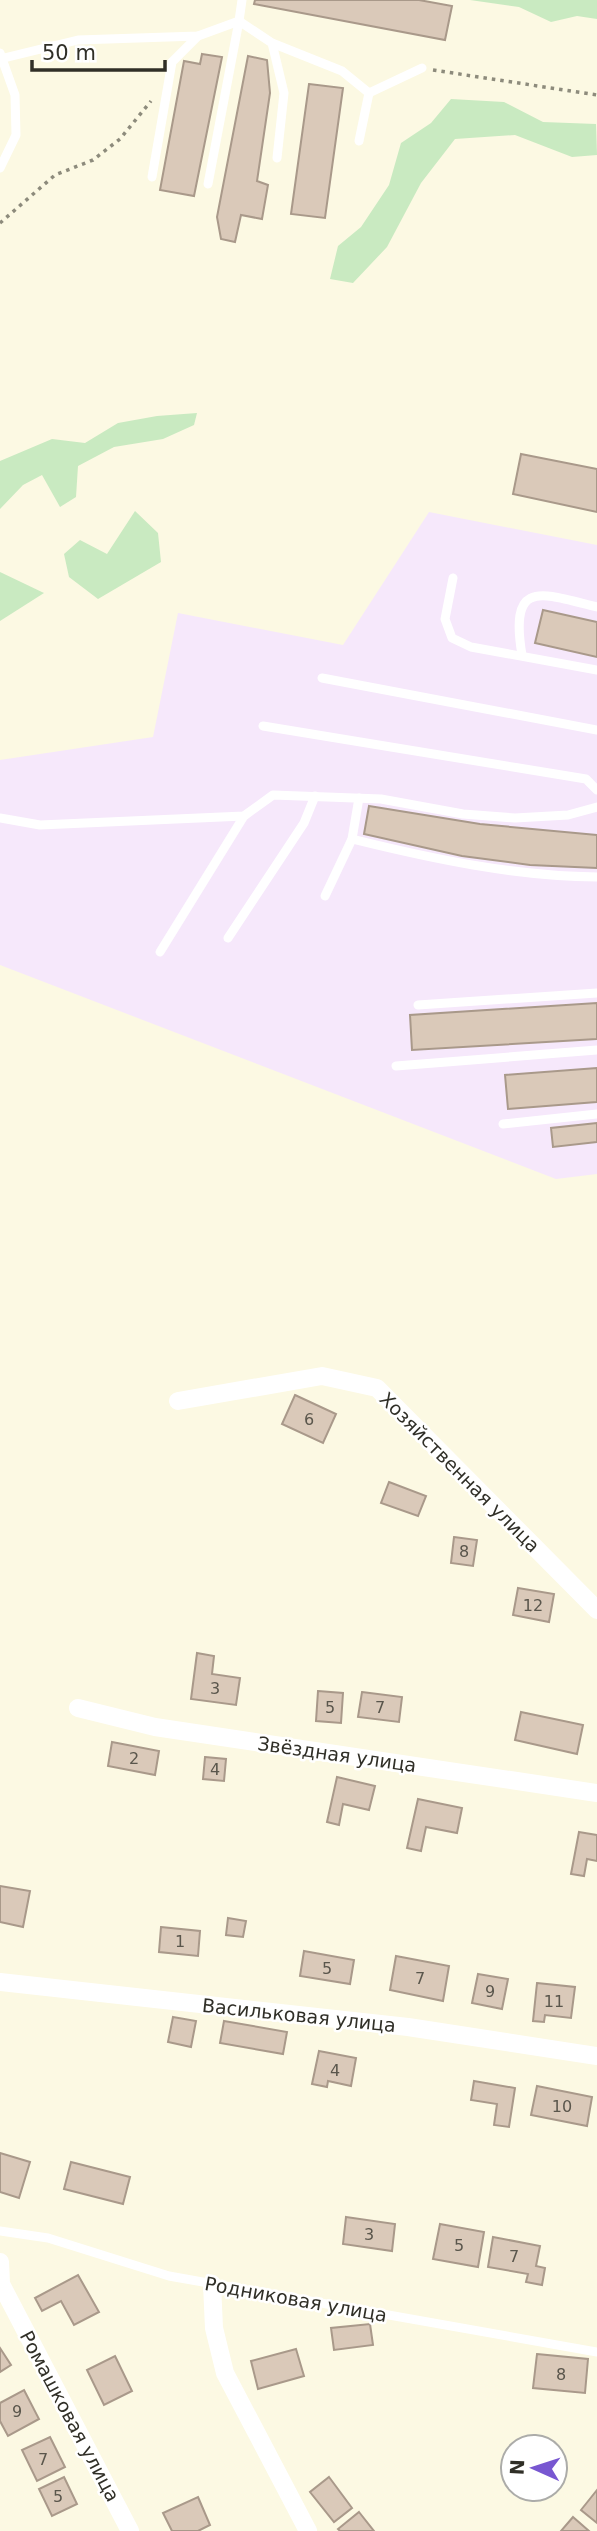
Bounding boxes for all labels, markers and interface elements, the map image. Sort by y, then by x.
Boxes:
scale bar [32,28,164,72]
text: 50 m [42,41,96,65]
street label: Хозяйственная улица [375,1387,545,1557]
house number: 6 [304,1410,314,1429]
house number: 8 [459,1542,469,1561]
house number: 12 [523,1596,543,1615]
house number: 3 [210,1679,220,1698]
house number: 5 [325,1698,335,1717]
house number: 7 [375,1698,385,1717]
street label: Звёздная улица [256,1732,418,1776]
house number: 2 [129,1749,139,1768]
house number: 4 [210,1760,220,1779]
house number: 1 [175,1932,185,1951]
house number: 5 [322,1959,332,1978]
house number: 7 [415,1969,425,1988]
house number: 9 [485,1982,495,2001]
house number: 11 [544,1992,564,2011]
street label: Васильковая улица [201,1994,397,2036]
house number: 4 [330,2061,340,2080]
house number: 10 [552,2097,572,2116]
house number: 3 [364,2225,374,2244]
house number: 5 [454,2236,464,2255]
house number: 7 [509,2247,519,2266]
street label: Родниковая улица [203,2272,389,2326]
street label: Ромашковая улица [16,2327,124,2505]
house number: 8 [556,2365,566,2384]
house number: 9 [12,2402,22,2421]
north arrow [499,2433,569,2503]
house number: 7 [38,2450,48,2469]
text: N [506,2459,528,2476]
house number: 5 [53,2487,63,2506]

